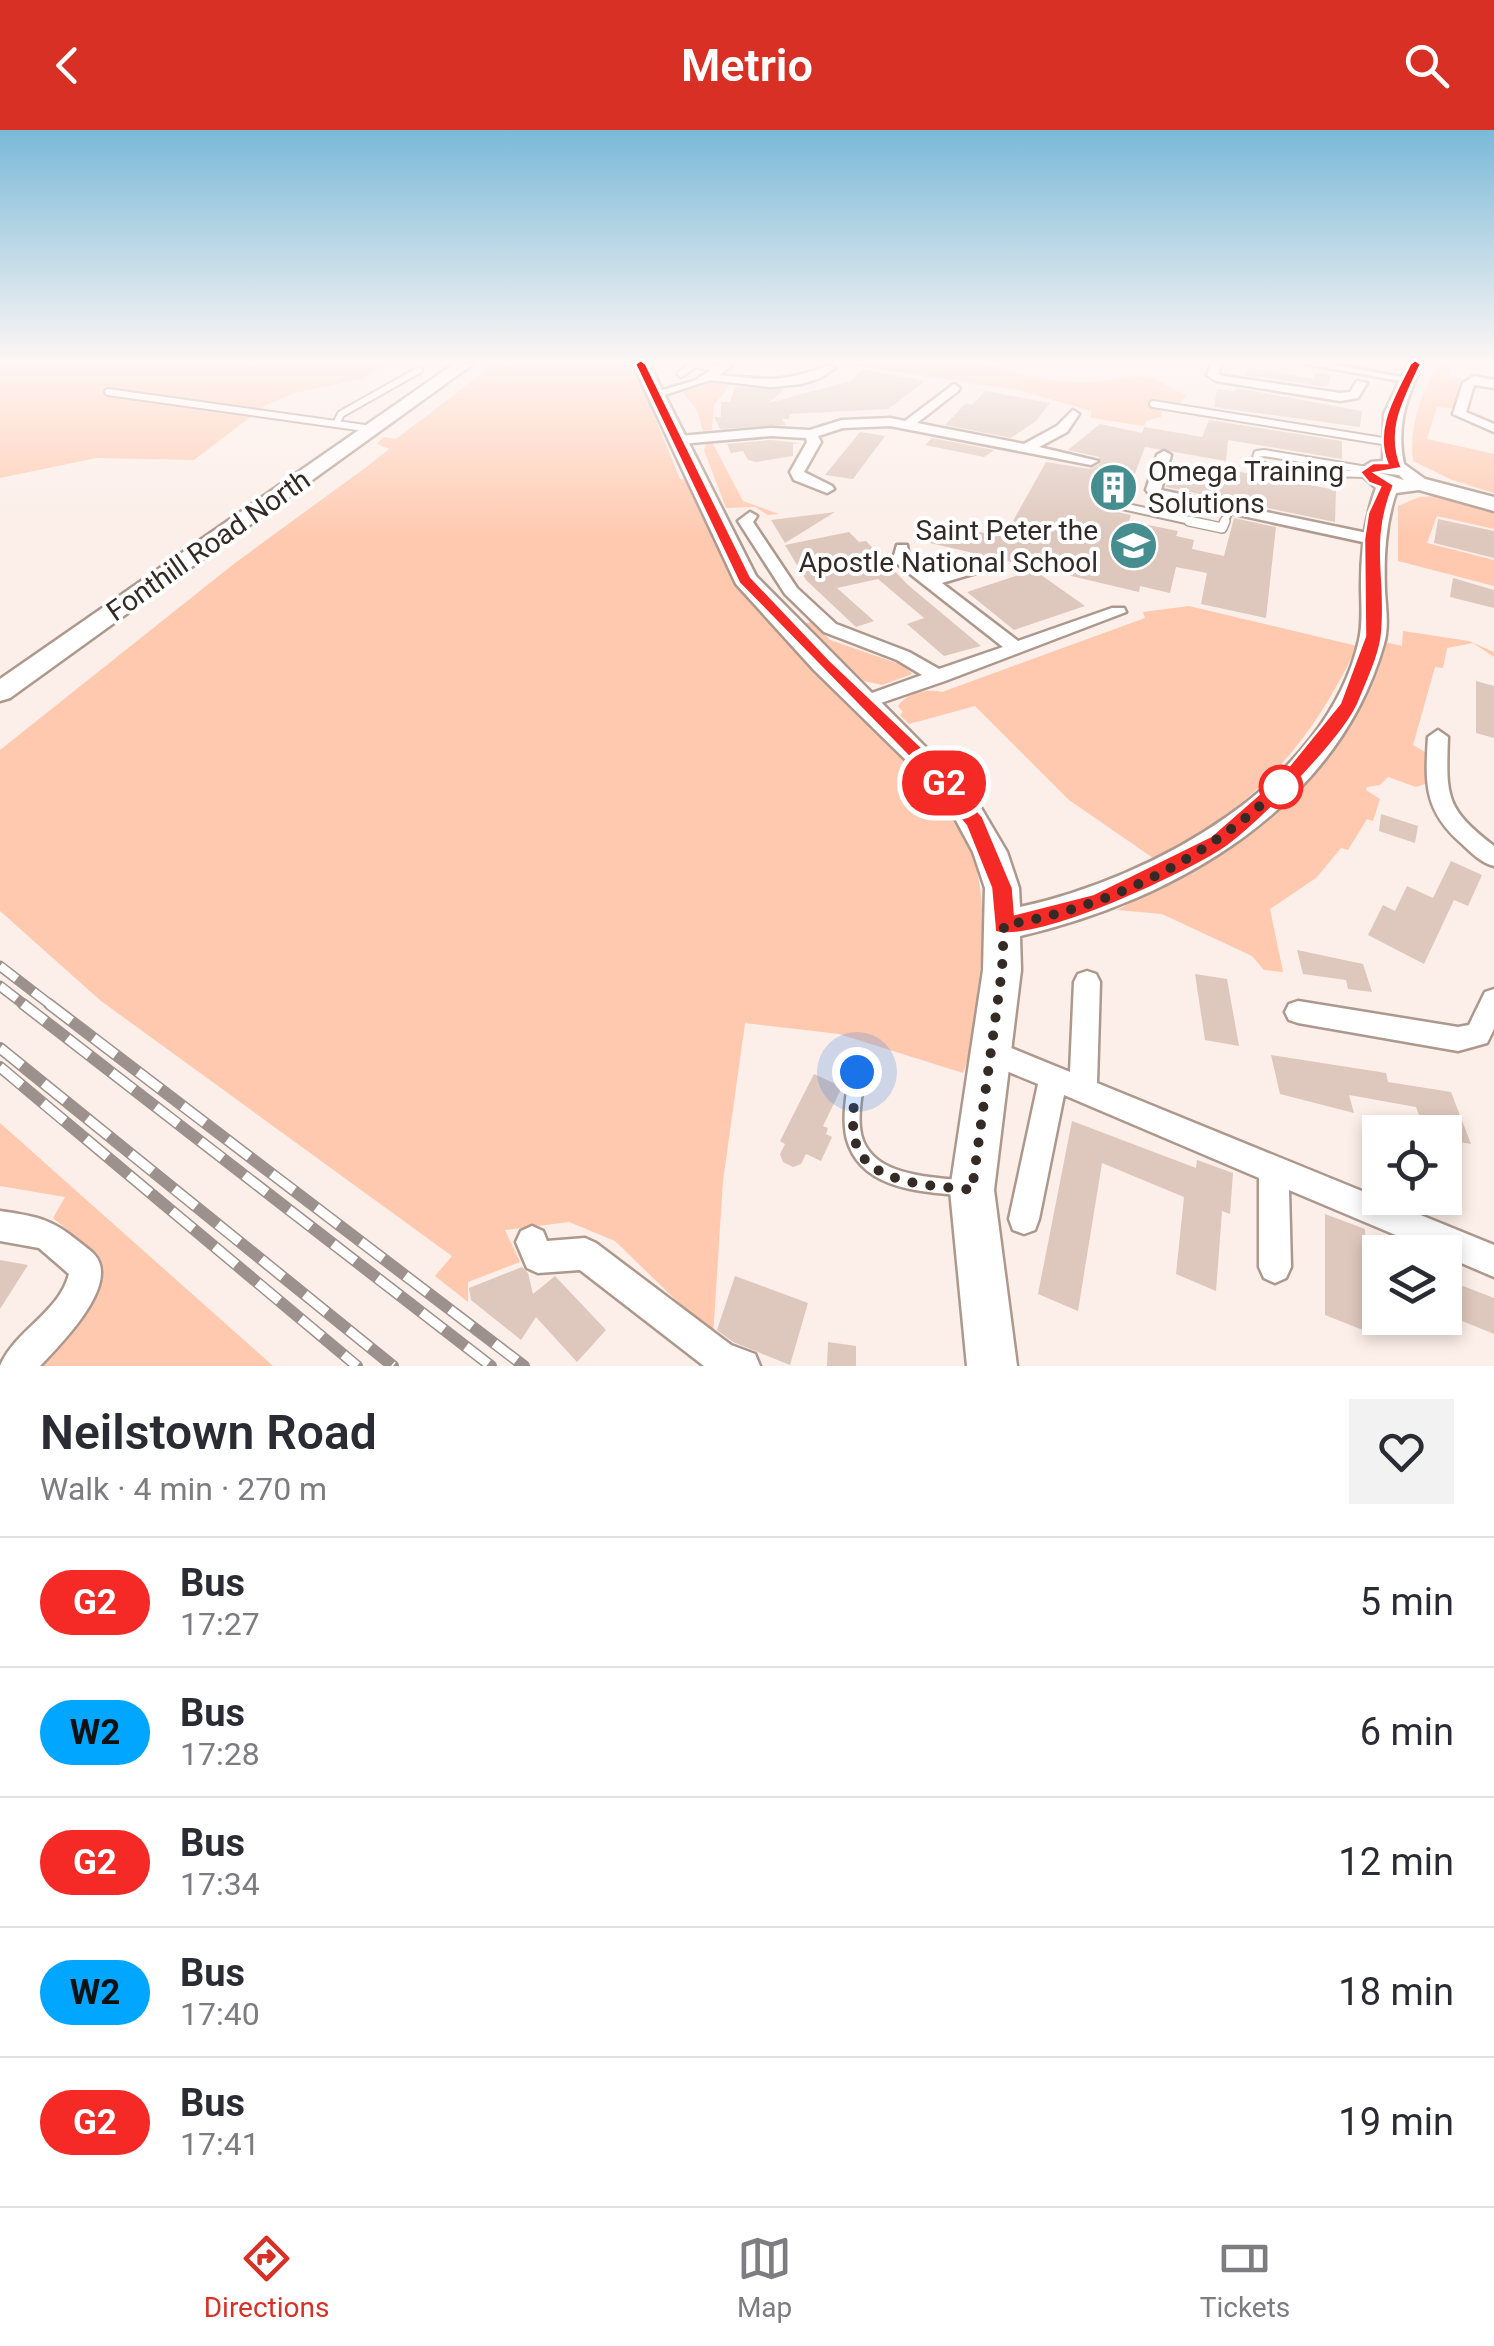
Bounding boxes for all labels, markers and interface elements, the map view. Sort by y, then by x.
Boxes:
icon: back [40,38,95,93]
icon: search [1399,38,1454,93]
text: Metrio [681,39,813,92]
place label: Omega Training Solutions [1148,455,1344,520]
building icon: Omega Training Solutions [1087,461,1139,513]
street label: Fonthill Road North [100,463,316,628]
place label: Saint Peter the Apostle National School [799,514,1098,579]
school or university icon: Saint Peter the Apostle National School [1107,520,1159,572]
line badge: G2 [899,750,989,816]
text: G2 [922,763,966,804]
unlabelled marker [1260,766,1302,808]
your location [832,1047,882,1097]
map controls [1362,1115,1462,1335]
button: locate [1362,1115,1462,1215]
button: layers [1362,1235,1462,1335]
button: heart [1349,1399,1454,1504]
text: Neilstown Road [40,1404,377,1461]
text: Walk · 4 min · 270 m [40,1470,327,1508]
text: Bus [180,1561,245,1605]
text: 5 min [1360,1580,1454,1624]
text: G2 [73,1582,117,1623]
text: 17:27 [180,1605,260,1643]
text: Bus [180,1691,245,1735]
text: 6 min [1360,1710,1454,1754]
text: W2 [70,1712,120,1753]
text: 17:28 [180,1735,260,1773]
text: Bus [180,1821,245,1865]
text: 12 min [1338,1840,1454,1884]
text: G2 [73,1842,117,1883]
text: 17:34 [180,1865,260,1903]
text: Bus [180,1951,245,1995]
text: 18 min [1338,1970,1454,2014]
text: W2 [70,1972,120,2013]
text: 17:40 [180,1995,260,2033]
text: Bus [180,2081,245,2125]
text: 19 min [1338,2100,1454,2144]
text: G2 [73,2102,117,2143]
text: 17:41 [180,2125,260,2163]
tab: Directions [204,2231,329,2324]
tab: Map [737,2231,792,2324]
tab: Tickets [1200,2231,1290,2324]

